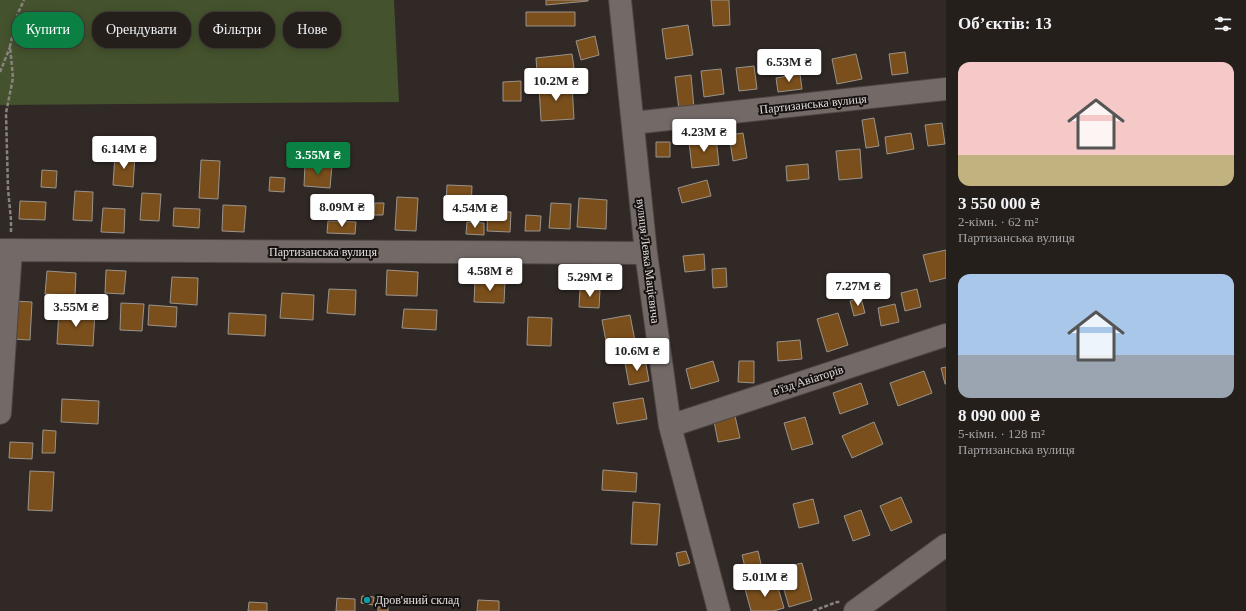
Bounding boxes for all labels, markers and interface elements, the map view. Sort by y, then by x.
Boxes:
chip: Купити [12,12,84,48]
chip: Орендувати [92,12,191,48]
chip: Фільтри [199,12,275,48]
chip: Нове [283,12,341,48]
icon: filters [1212,13,1234,35]
text: Об’єктів: 13 [958,14,1052,33]
pin: 6.53M ₴ [752,49,826,83]
text: 6.53M ₴ [766,54,812,69]
pin: 10.2M ₴ [519,68,593,102]
text: 10.2M ₴ [533,73,579,88]
icon: home [1060,88,1132,160]
street label: Партизанська вулиця [759,91,868,117]
pin: 4.23M ₴ [667,119,741,153]
text: 4.23M ₴ [681,124,727,139]
pin: 6.14M ₴ [87,136,161,170]
text: 6.14M ₴ [101,141,147,156]
pin: 3.55M ₴ [281,142,355,176]
text: 3.55M ₴ [295,147,341,162]
pin: 8.09M ₴ [305,194,379,228]
text: 3 550 000 ₴ [958,194,1040,213]
pin: 4.54M ₴ [438,195,512,229]
street label: вулиця Левка Мацієвича [633,198,663,325]
text: 8.09M ₴ [319,199,365,214]
text: 4.54M ₴ [452,200,498,215]
text: 2-кімн. · 62 m² [958,214,1038,229]
text: Партизанська вулиця [958,230,1075,245]
street label: Партизанська вулиця [269,245,377,259]
pin: 4.58M ₴ [453,258,527,292]
text: 4.58M ₴ [467,263,513,278]
pin: 5.29M ₴ [553,264,627,298]
text: 5.29M ₴ [567,269,613,284]
pin: 7.27M ₴ [821,273,895,307]
text: 7.27M ₴ [835,278,881,293]
pin: 3.55M ₴ [39,294,113,328]
text: 3.55M ₴ [53,299,99,314]
icon: home [1060,300,1132,372]
pin: 10.6M ₴ [600,338,674,372]
text: 10.6M ₴ [614,343,660,358]
street label: в'їзд Авіаторів [771,362,845,398]
text: 8 090 000 ₴ [958,406,1040,425]
text: 5-кімн. · 128 m² [958,426,1045,441]
text: Партизанська вулиця [958,442,1075,457]
pin: 5.01M ₴ [728,564,802,598]
text: 5.01M ₴ [742,569,788,584]
place label: Дров'яний склад [375,593,459,607]
marker: Дров'яний склад [362,595,372,605]

